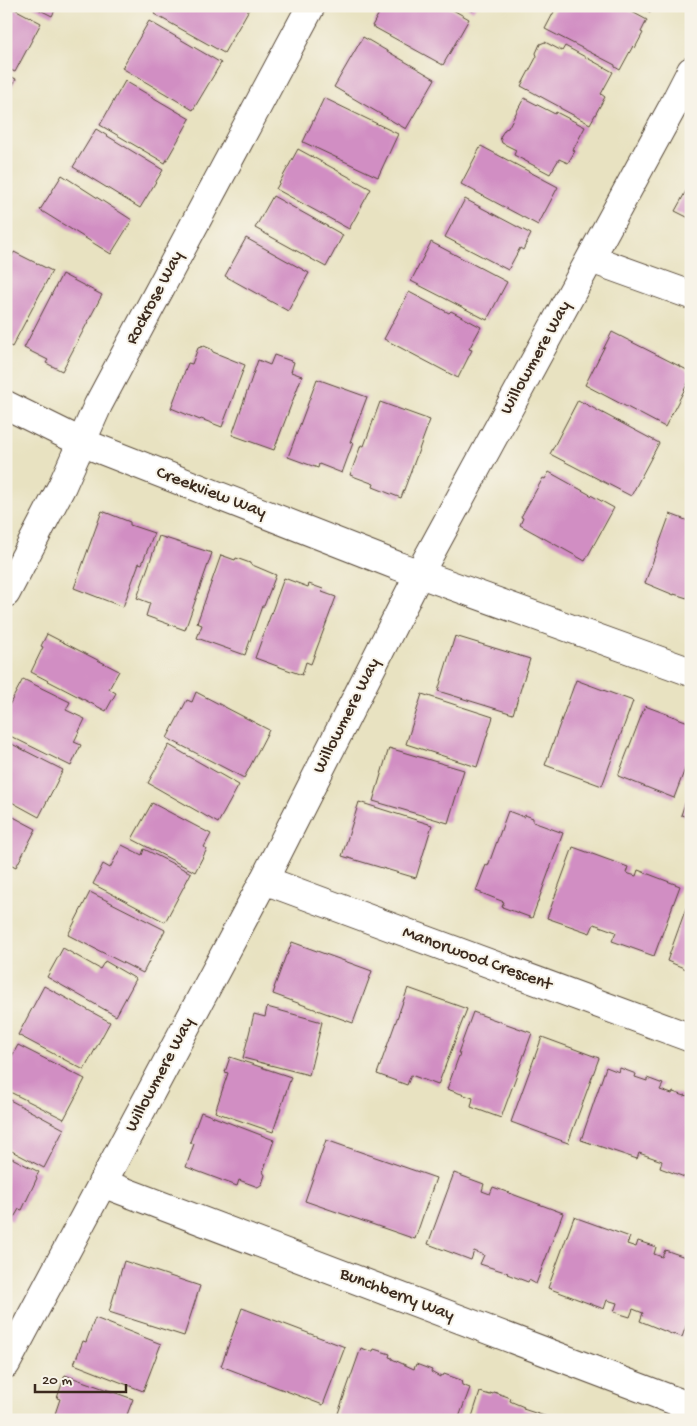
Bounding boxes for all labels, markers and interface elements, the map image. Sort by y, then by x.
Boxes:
street label: Rockrose Way [122,247,189,348]
street label: Willowmere Way [496,297,576,418]
street label: Creekview Way [153,462,269,524]
street label: Willowmere Way [309,655,385,777]
street label: Manorwood Crescent [399,922,556,996]
street label: Willowmere Way [121,1014,199,1136]
street label: Bunchberry Way [336,1263,457,1326]
scale bar [35,1361,126,1393]
text: 20 m [42,1372,72,1390]

